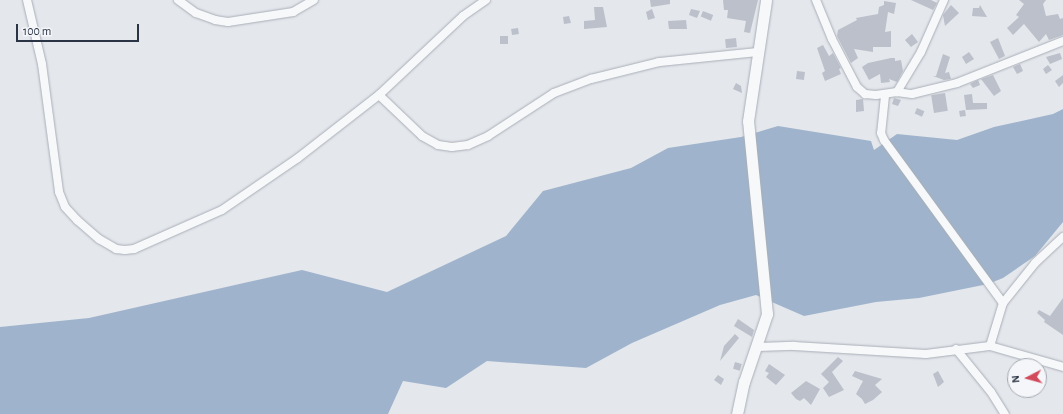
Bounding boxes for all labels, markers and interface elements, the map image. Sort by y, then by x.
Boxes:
scale bar [18,16,141,42]
text: 100 m [23,25,51,37]
north arrow [1007,358,1047,398]
text: N [1010,375,1021,384]

